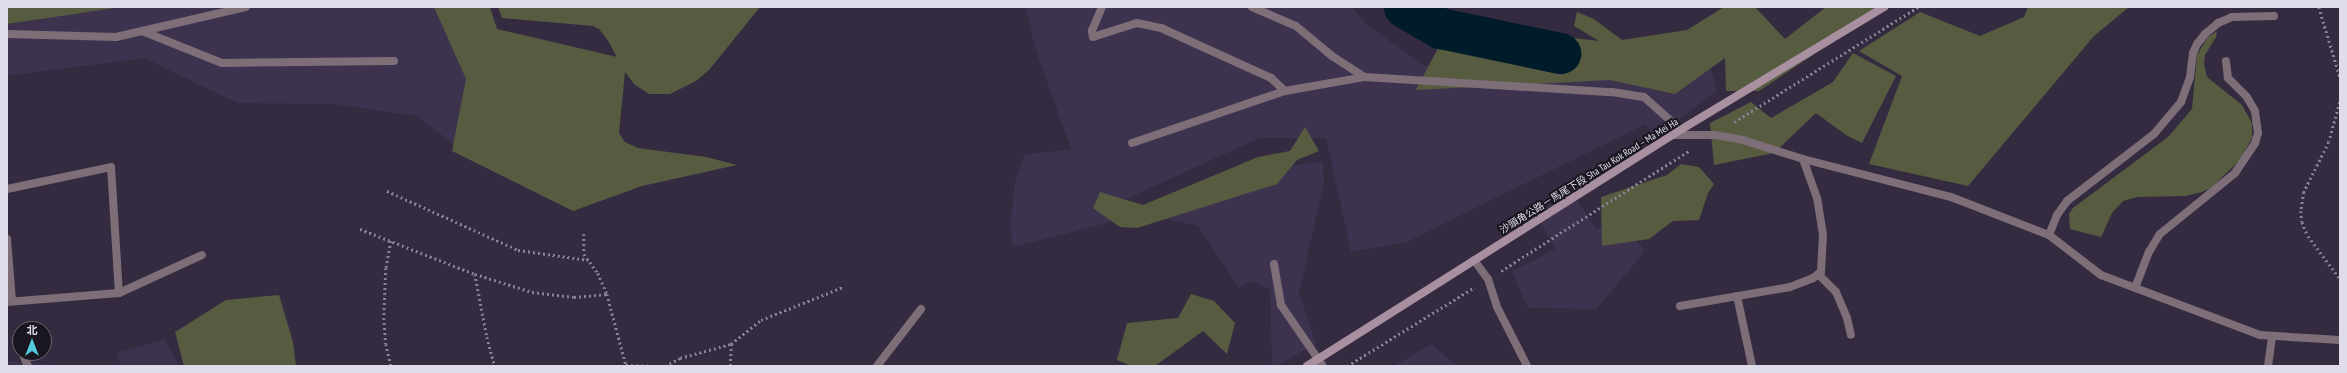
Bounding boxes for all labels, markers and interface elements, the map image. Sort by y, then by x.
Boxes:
street label: 沙頭角公路－馬尾下段 Sha Tau Kok Road – Ma Mei Ha [1497,116,1681,236]
north arrow [12,321,52,361]
text: 北 [27,323,38,337]

